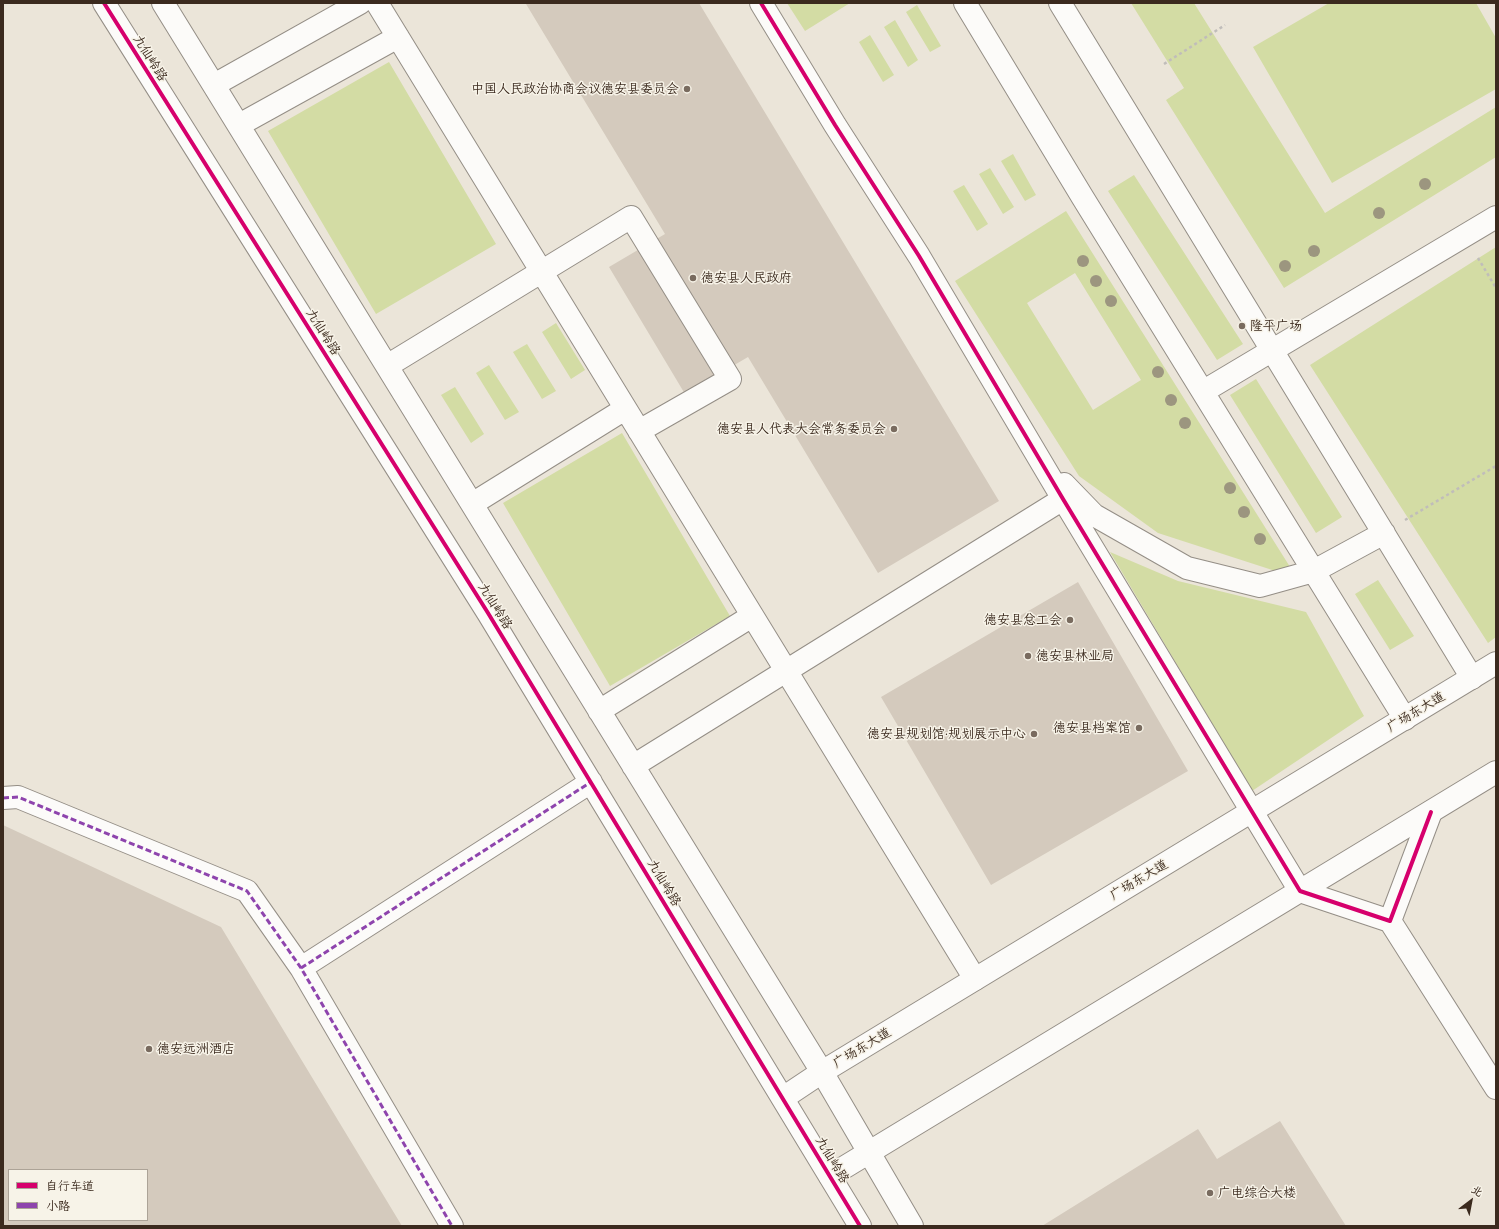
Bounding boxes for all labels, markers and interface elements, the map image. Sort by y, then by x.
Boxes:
street label: 九仙岭路 [130,32,170,84]
place label: 中国人民政治协商会议德安县委员会 [471,81,679,97]
marker: 中国人民政治协商会议德安县委员会 [682,84,692,94]
place label: 德安县人民政府 [701,270,792,286]
marker: 德安县人民政府 [688,273,698,283]
street label: 九仙岭路 [303,306,343,358]
place label: 隆平广场 [1250,318,1302,334]
marker: 隆平广场 [1237,321,1247,331]
place label: 德安县人代表大会常务委员会 [717,421,886,437]
marker: 德安县人代表大会常务委员会 [889,424,899,434]
street label: 九仙岭路 [475,580,515,632]
place label: 德安县总工会 [984,612,1062,628]
marker: 德安县总工会 [1065,615,1075,625]
place label: 德安县林业局 [1036,648,1114,664]
marker: 德安县林业局 [1023,651,1033,661]
street label: 广场东大道 [1384,689,1448,735]
place label: 德安县档案馆 [1053,720,1131,736]
marker: 德安县档案馆 [1134,723,1144,733]
place label: 德安县规划馆·规划展示中心 [867,726,1026,742]
marker: 德安县规划馆·规划展示中心 [1029,729,1039,739]
street label: 九仙岭路 [644,857,684,909]
street label: 广场东大道 [1107,857,1171,903]
street label: 广场东大道 [830,1025,894,1071]
place label: 德安远洲酒店 [157,1041,235,1057]
marker: 德安远洲酒店 [144,1044,154,1054]
street label: 九仙岭路 [812,1134,852,1186]
legend [8,1169,148,1221]
text: 自行车道 [46,1178,94,1193]
north arrow [1451,1181,1491,1221]
text: 北 [1469,1182,1486,1200]
place label: 广电综合大楼 [1218,1185,1296,1201]
marker: 广电综合大楼 [1205,1188,1215,1198]
text: 小路 [46,1198,70,1213]

